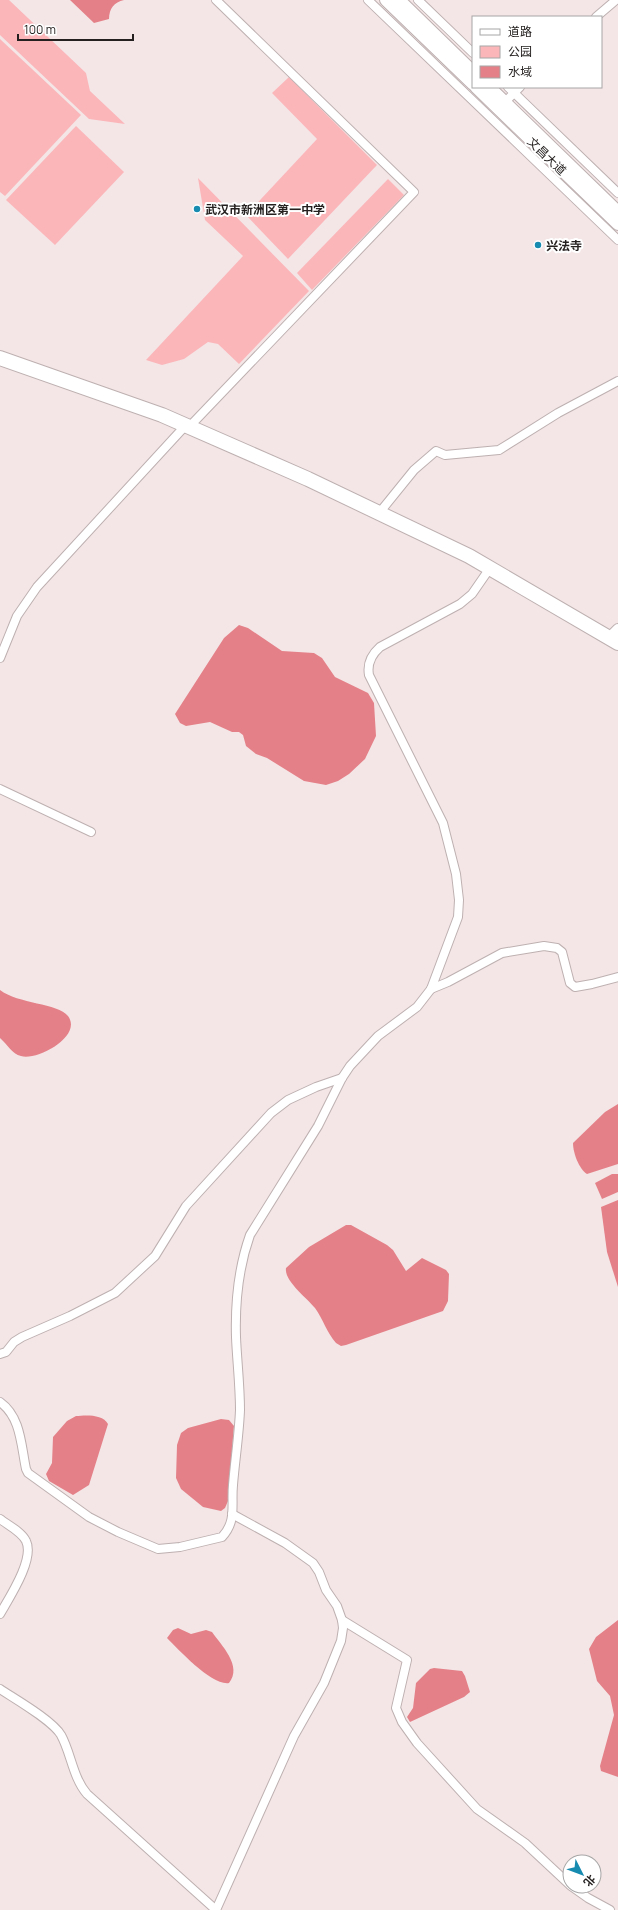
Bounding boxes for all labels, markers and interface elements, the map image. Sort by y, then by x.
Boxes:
scale bar [18,16,133,42]
legend [472,16,602,88]
text: 100 m [24,21,56,38]
text: 道路 [508,23,532,40]
text: 公园 [508,43,532,60]
text: 水域 [508,63,532,80]
street label: 文昌大道 [524,133,570,179]
place label: 武汉市新洲区第一中学 [205,201,325,218]
marker: 武汉市新洲区第一中学 [192,204,202,214]
place label: 兴法寺 [546,237,582,254]
marker: 兴法寺 [533,240,543,250]
north arrow [562,1854,602,1894]
text: 北 [581,1872,599,1890]

